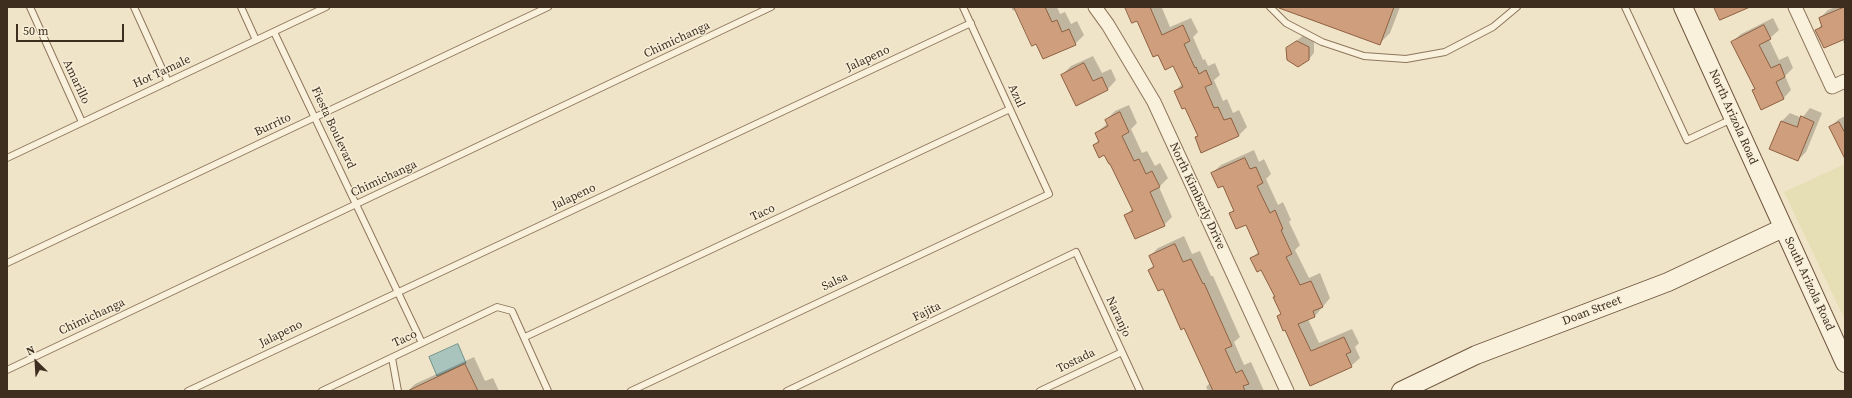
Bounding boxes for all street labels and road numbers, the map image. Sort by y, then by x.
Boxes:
street label: Chimichanga [642,18,712,62]
street label: Jalapeno [844,43,892,75]
street label: Hot Tamale [131,52,193,92]
street label: Amarillo [59,58,93,106]
street label: North Arizola Road [1706,67,1760,167]
street label: Azul [1004,82,1028,110]
street label: Fiesta Boulevard [308,85,358,171]
street label: Burrito [253,110,293,140]
street label: North Kimberly Drive [1166,140,1228,252]
street label: Chimichanga [349,157,419,201]
street label: Jalapeno [550,181,598,213]
street label: Taco [748,201,778,225]
street label: South Arizola Road [1781,235,1837,333]
street label: Salsa [820,270,850,294]
street label: Doan Street [1560,293,1624,329]
street label: Chimichanga [57,295,127,339]
street label: Naranjo [1102,295,1134,339]
street label: Fajita [911,299,943,325]
street label: Jalapeno [257,317,305,351]
street label: Taco [390,327,420,351]
street label: Tostada [1054,346,1098,376]

